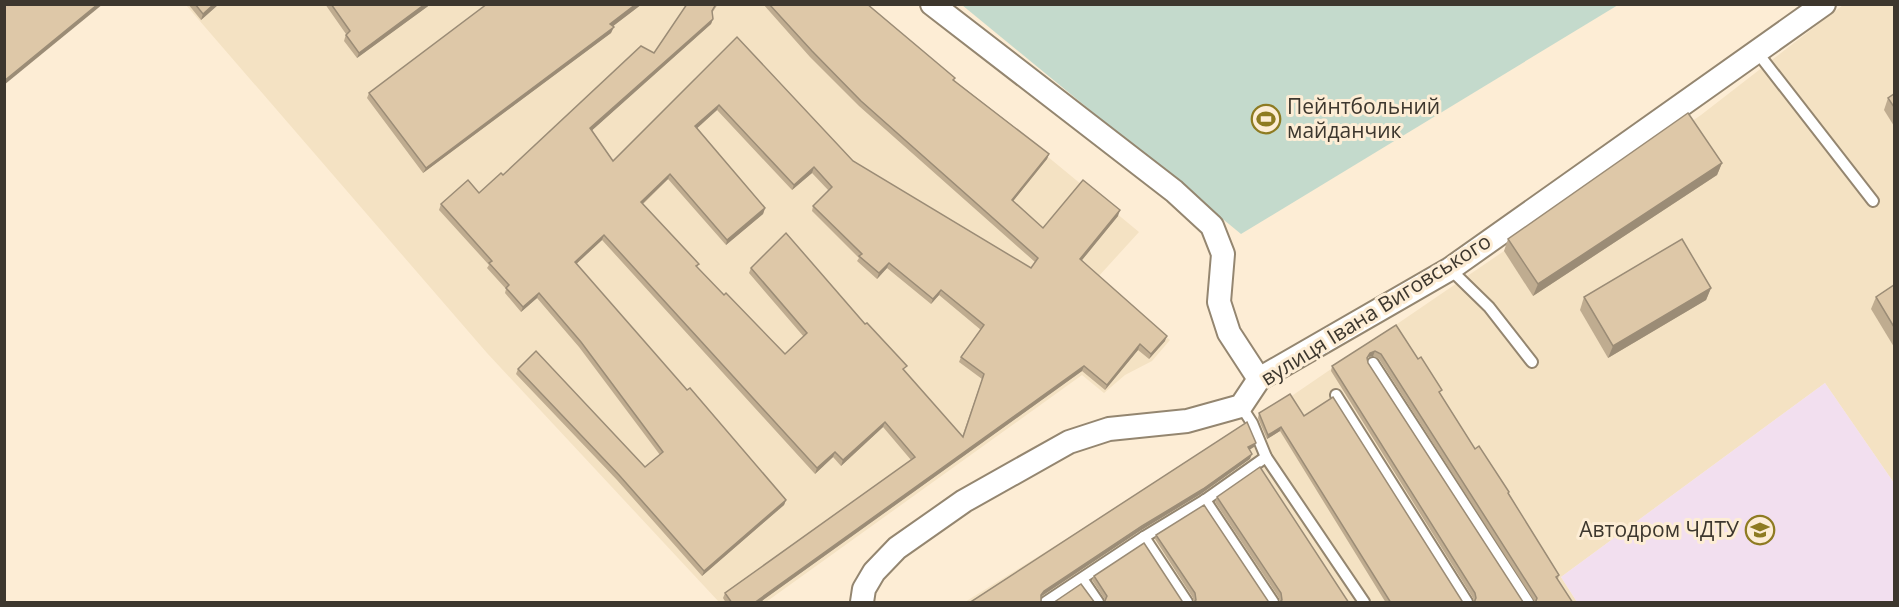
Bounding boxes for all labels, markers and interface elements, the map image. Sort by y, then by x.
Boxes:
place label: Пейнтбольний майданчик [1287,92,1440,144]
sports icon: Пейнтбольний майданчик [1250,103,1282,135]
street label: вулиця Івана Виговського [1255,227,1496,392]
school or university icon: Автодром ЧДТУ [1744,514,1776,546]
place label: Автодром ЧДТУ [1579,515,1739,543]

